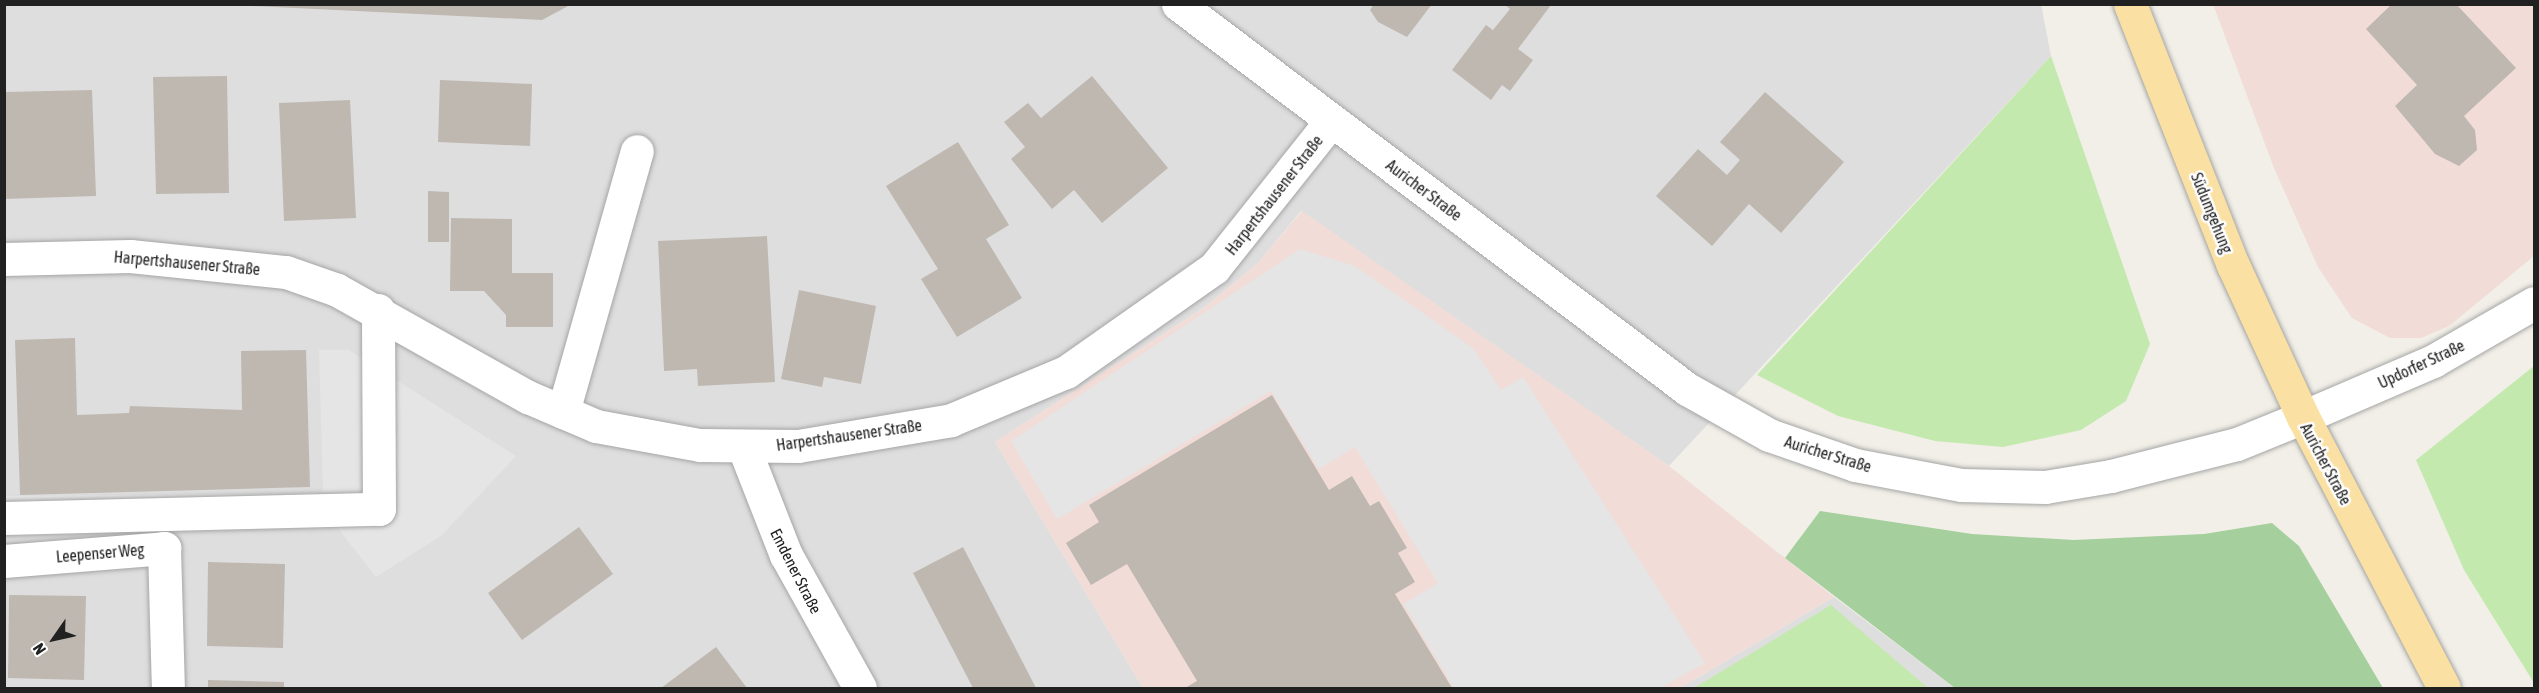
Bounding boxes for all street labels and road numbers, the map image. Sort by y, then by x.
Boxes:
street label: Harpertshausener Straße [1221,131,1327,259]
street label: Auricher Straße [1382,155,1466,225]
street label: Südumgehung [2187,170,2237,256]
street label: Harpertshausener Straße [113,247,261,279]
street label: Updorfer Straße [2375,336,2467,392]
street label: Harpertshausener Straße [775,415,923,455]
street label: Auricher Straße [2296,420,2356,508]
street label: Auricher Straße [1782,432,1874,476]
street label: Emdener Straße [766,525,826,617]
street label: Leepenser Weg [55,540,145,566]

